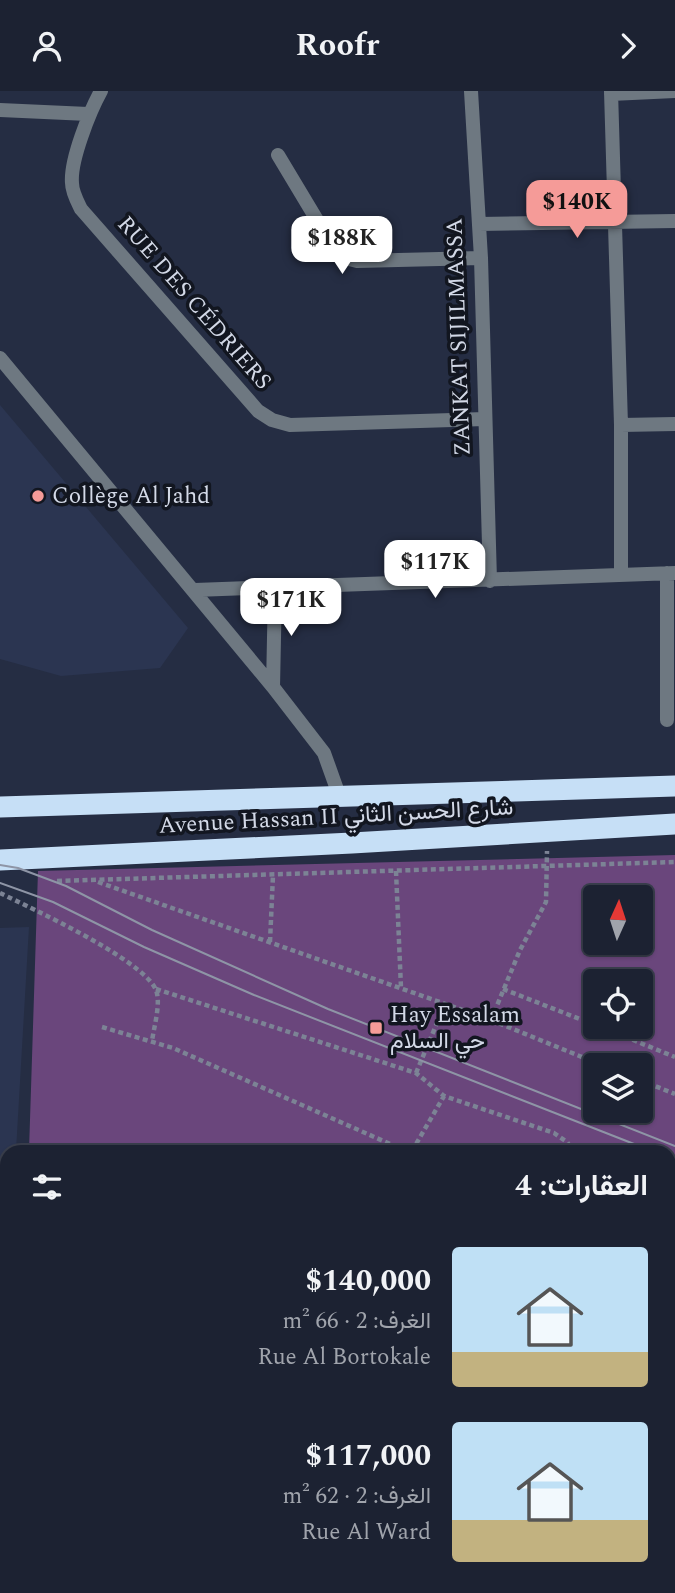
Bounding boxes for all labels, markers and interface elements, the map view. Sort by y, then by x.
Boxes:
text: Roofr [296,21,379,70]
icon: person [28,27,66,65]
icon: forward [609,27,647,65]
pin: $140K [528,181,626,240]
text: $140K [542,185,612,220]
street label: RUE DES CÉDRIERS [108,208,280,398]
pin: $188K [293,216,391,276]
street label: ZANKAT SIJILMASSA [437,217,481,457]
text: $188K [307,221,377,256]
place label: Collège Al Jahd [52,479,210,514]
marker: Collège Al Jahd [30,488,46,504]
pin: $117K [386,540,484,600]
text: $117K [400,545,470,580]
pin: $171K [242,579,340,638]
text: $171K [256,583,326,618]
street label: Avenue Hassan II شارع الحسن الثاني [158,790,514,844]
north arrow [583,885,653,955]
map controls [583,885,653,1123]
button: locate [583,969,653,1039]
place label: Hay Essalam حي السلام [390,998,520,1059]
marker: Hay Essalam حي السلام [368,1020,384,1036]
button: layers [583,1053,653,1123]
text: العقارات: 4 [515,1163,648,1209]
icon: filters [28,1168,66,1206]
text: $140,000 [305,1258,431,1304]
icon: home [508,1275,592,1359]
text: الغرف: 2 · 66 m² [283,1304,431,1339]
text: Rue Al Bortokale [257,1340,431,1375]
text: $117,000 [305,1433,431,1479]
icon: home [508,1450,592,1534]
text: الغرف: 2 · 62 m² [283,1479,431,1514]
text: Rue Al Ward [301,1515,431,1550]

